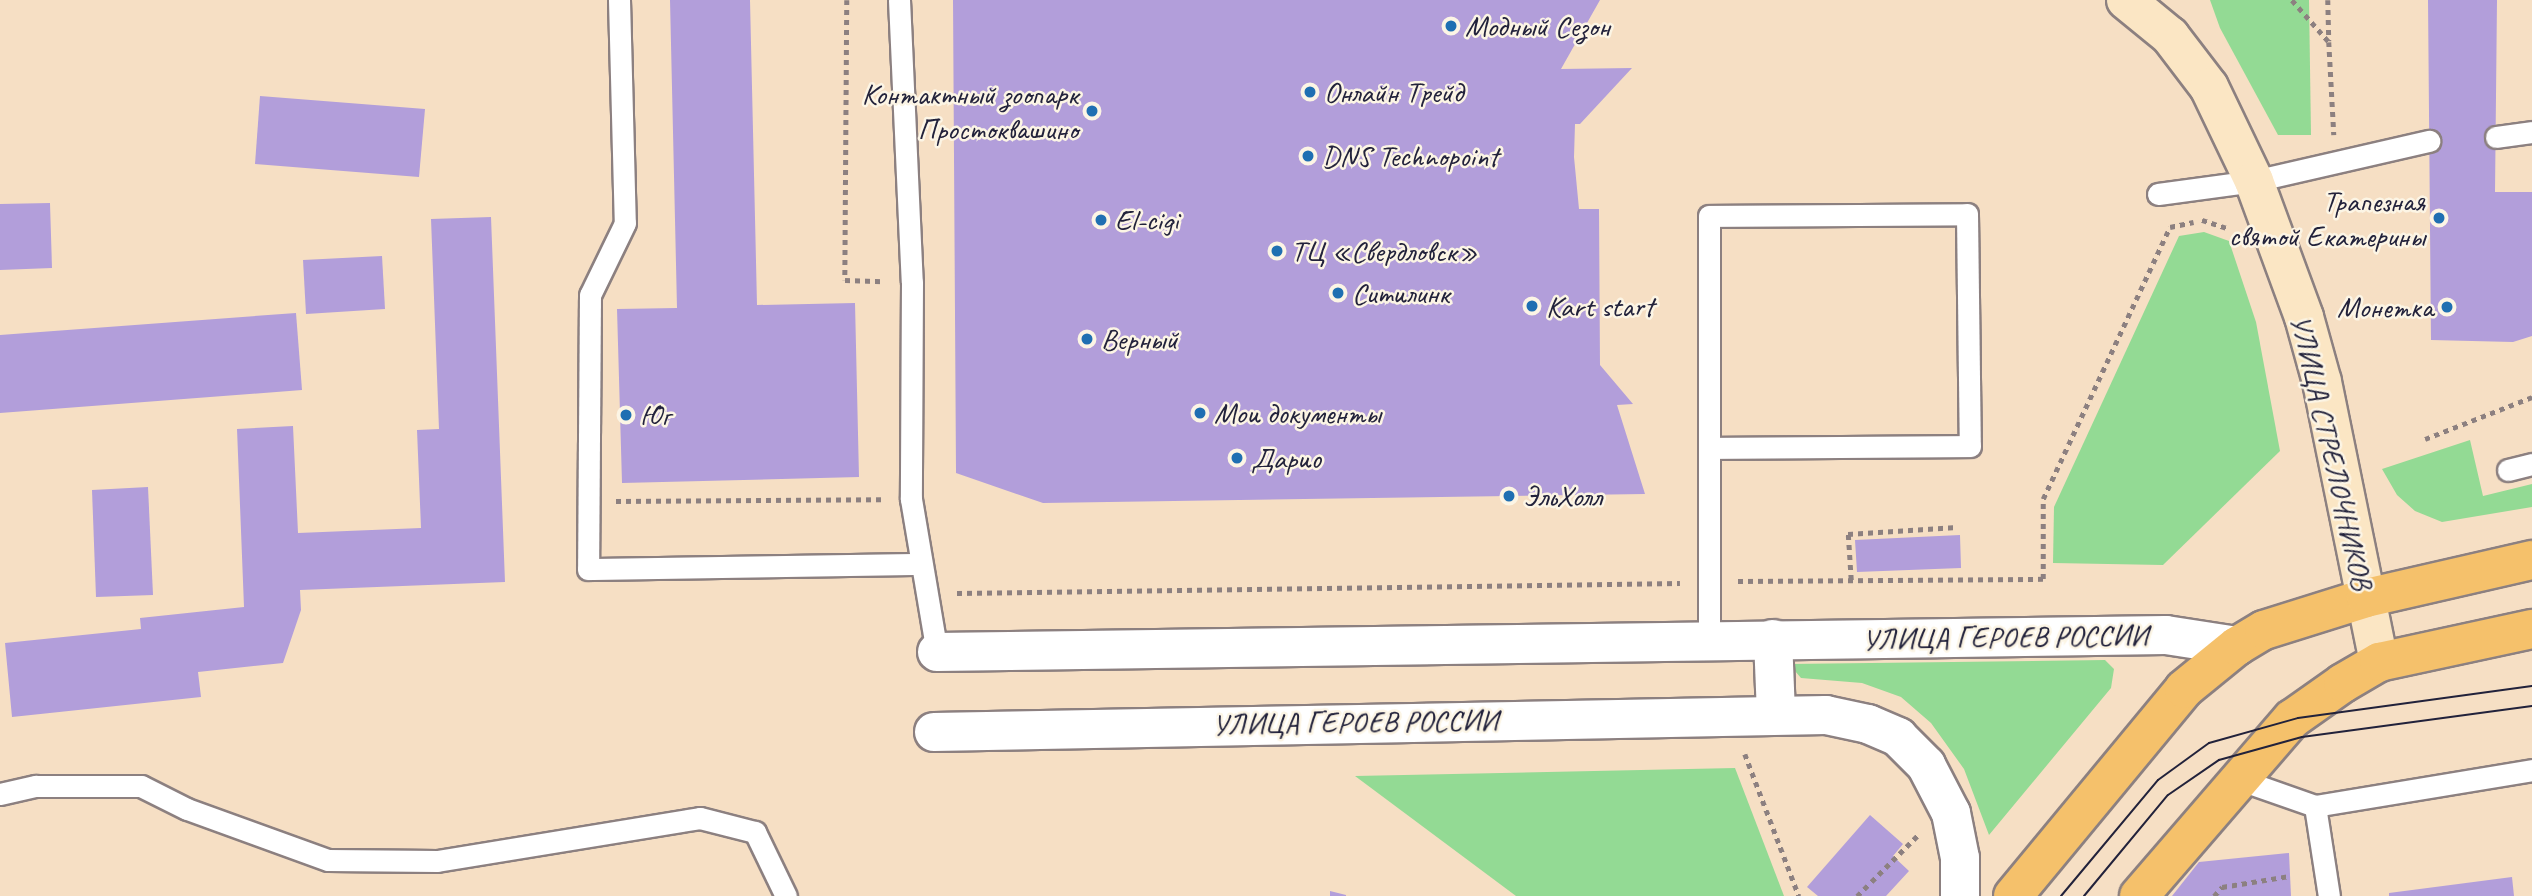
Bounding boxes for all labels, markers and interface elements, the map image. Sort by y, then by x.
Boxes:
place label: Модный Сезон [1465,8,1610,44]
marker: Модный Сезон [1443,18,1459,34]
place label: Онлайн Трейд [1324,74,1461,110]
place label: Контактный зоопарк Простоквашино [862,76,1078,146]
marker: Онлайн Трейд [1302,84,1318,100]
marker: Контактный зоопарк Простоквашино [1084,103,1100,119]
place label: DNS Technopoint [1322,138,1498,174]
marker: DNS Technopoint [1300,148,1316,164]
place label: Трапезная святой Екатерины [2229,183,2425,254]
place label: El-cigi [1115,202,1178,238]
marker: Трапезная святой Екатерины [2431,210,2447,226]
marker: El-cigi [1093,212,1109,228]
place label: ТЦ «Свердловск» [1291,233,1478,269]
marker: ТЦ «Свердловск» [1269,243,1285,259]
place label: Ситилинк [1352,275,1449,311]
marker: Ситилинк [1330,285,1346,301]
place label: Kart start [1546,288,1655,324]
place label: Монетка [2337,289,2433,325]
marker: Kart start [1524,298,1540,314]
marker: Монетка [2439,299,2455,315]
street label: УЛИЦА СТРЕЛОЧНИКОВ [2283,311,2381,593]
place label: Верный [1101,321,1178,357]
marker: Верный [1079,331,1095,347]
place label: Мои документы [1214,395,1381,431]
place label: Юг [640,397,670,433]
marker: Мои документы [1192,405,1208,421]
marker: Юг [618,407,634,423]
place label: Дарио [1251,440,1321,476]
marker: Дарио [1229,450,1245,466]
place label: ЭльХолл [1523,478,1602,514]
marker: ЭльХолл [1501,488,1517,504]
street label: УЛИЦА ГЕРОЕВ РОССИИ [1862,617,2148,657]
street label: УЛИЦА ГЕРОЕВ РОССИИ [1212,702,1498,742]

